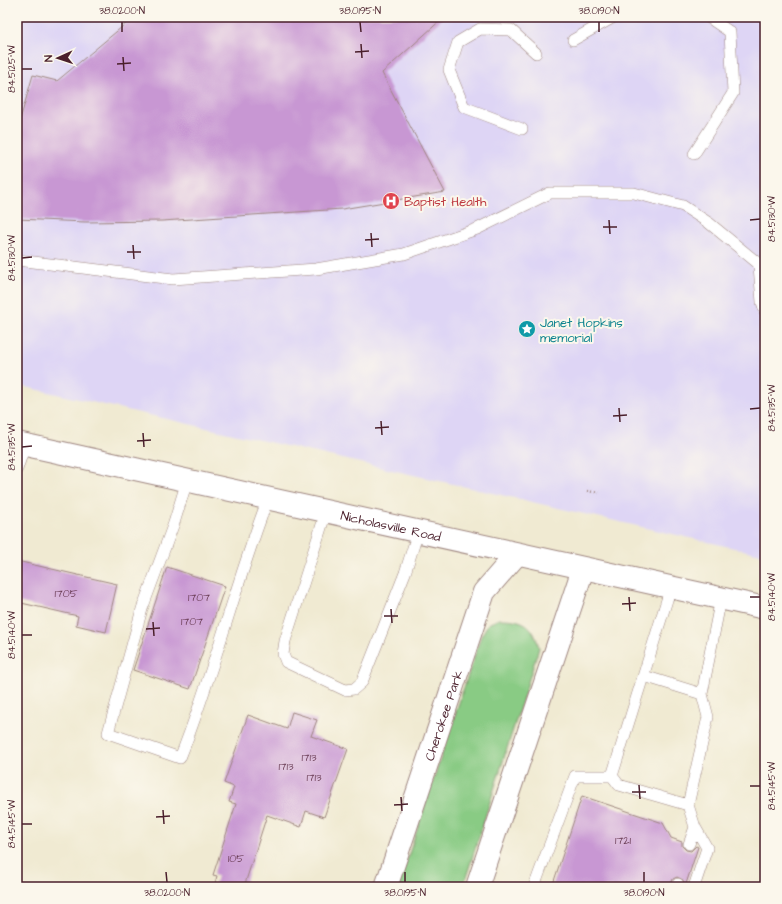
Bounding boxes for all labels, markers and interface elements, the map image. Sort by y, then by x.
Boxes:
text: 38.0200°N [99,4,145,18]
text: 38.0195°N [339,4,381,18]
text: 38.0190°N [578,4,620,18]
north arrow [38,38,78,78]
text: 84.5125°W [5,45,19,93]
text: N [41,55,56,62]
hospital icon: Baptist Health [381,191,401,211]
place label: Baptist Health [404,193,487,211]
text: 84.5130°W [765,195,779,242]
text: 84.5130°W [5,234,19,281]
place label: Janet Hopkins memorial [540,314,623,347]
place icon: Janet Hopkins memorial [517,319,537,339]
text: 84.5135°W [765,384,779,431]
text: 84.5135°W [5,423,19,470]
street label: Nicholasville Road [339,507,443,546]
text: 84.5140°W [765,573,779,621]
house number: 1705 [55,586,78,601]
house number: 1707 [188,590,210,605]
text: 84.5140°W [5,611,19,659]
house number: 1707 [181,614,203,629]
street label: Cherokee Park [421,668,467,763]
house number: 1713 [301,750,317,765]
house number: 1713 [278,759,294,774]
text: 84.5145°W [765,761,779,810]
house number: 1713 [306,770,322,785]
text: 84.5145°W [5,799,19,848]
house number: 1721 [615,833,632,848]
house number: 105 [228,851,244,866]
text: 38.0200°N [144,886,190,900]
text: 38.0195°N [384,886,426,900]
text: 38.0190°N [623,886,665,900]

